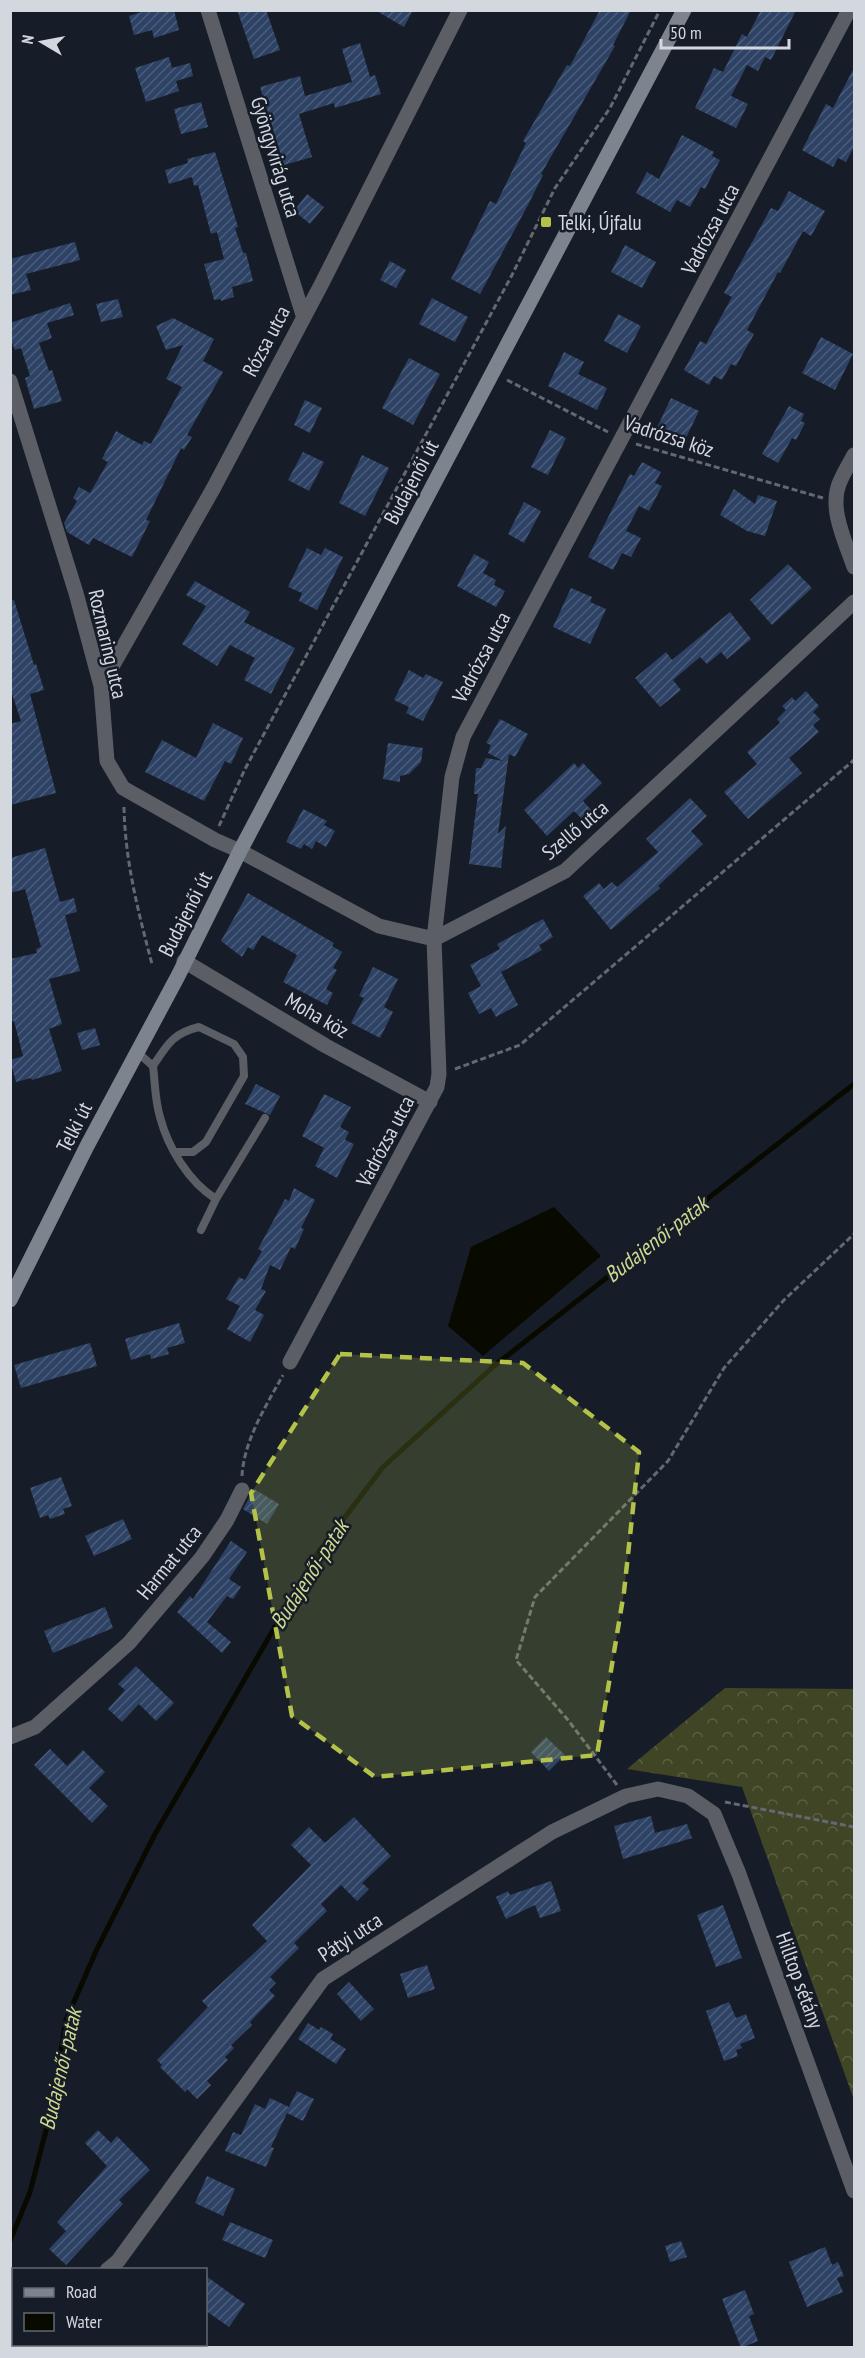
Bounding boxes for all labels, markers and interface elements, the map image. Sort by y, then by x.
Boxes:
north arrow [12,12,72,72]
scale bar [661,12,788,50]
text: 50 m [670,21,702,44]
text: N [17,33,38,45]
street label: Gyöngyvirág utca [245,93,307,221]
street label: Vadrózsa utca [674,179,745,280]
place label: Telki, Újfalu [558,209,642,236]
marker: Telki, Újfalu [539,215,553,229]
street label: Rózsa utca [236,301,296,381]
street label: Vadrózsa köz [620,409,717,463]
street label: Budajenői út [378,435,445,529]
street label: Rozmaring utca [82,587,134,701]
street label: Vadrózsa utca [445,607,516,708]
street label: Szellő utca [536,794,614,866]
street label: Budajenői út [152,867,218,961]
street label: Moha köz [280,986,354,1044]
street label: Vadrózsa utca [349,1091,420,1192]
street label: Telki út [50,1097,98,1157]
water label: Budajenői-patak [598,1188,715,1288]
water label: Budajenői-patak [263,1512,356,1634]
street label: Harmat utca [131,1519,207,1605]
street label: Pátyi utca [313,1906,387,1968]
street label: Hilltop sétány [770,1928,830,2032]
water label: Budajenői-patak [32,2003,88,2133]
legend [12,2268,207,2346]
text: Road [66,2280,97,2303]
text: Water [66,2310,102,2333]

